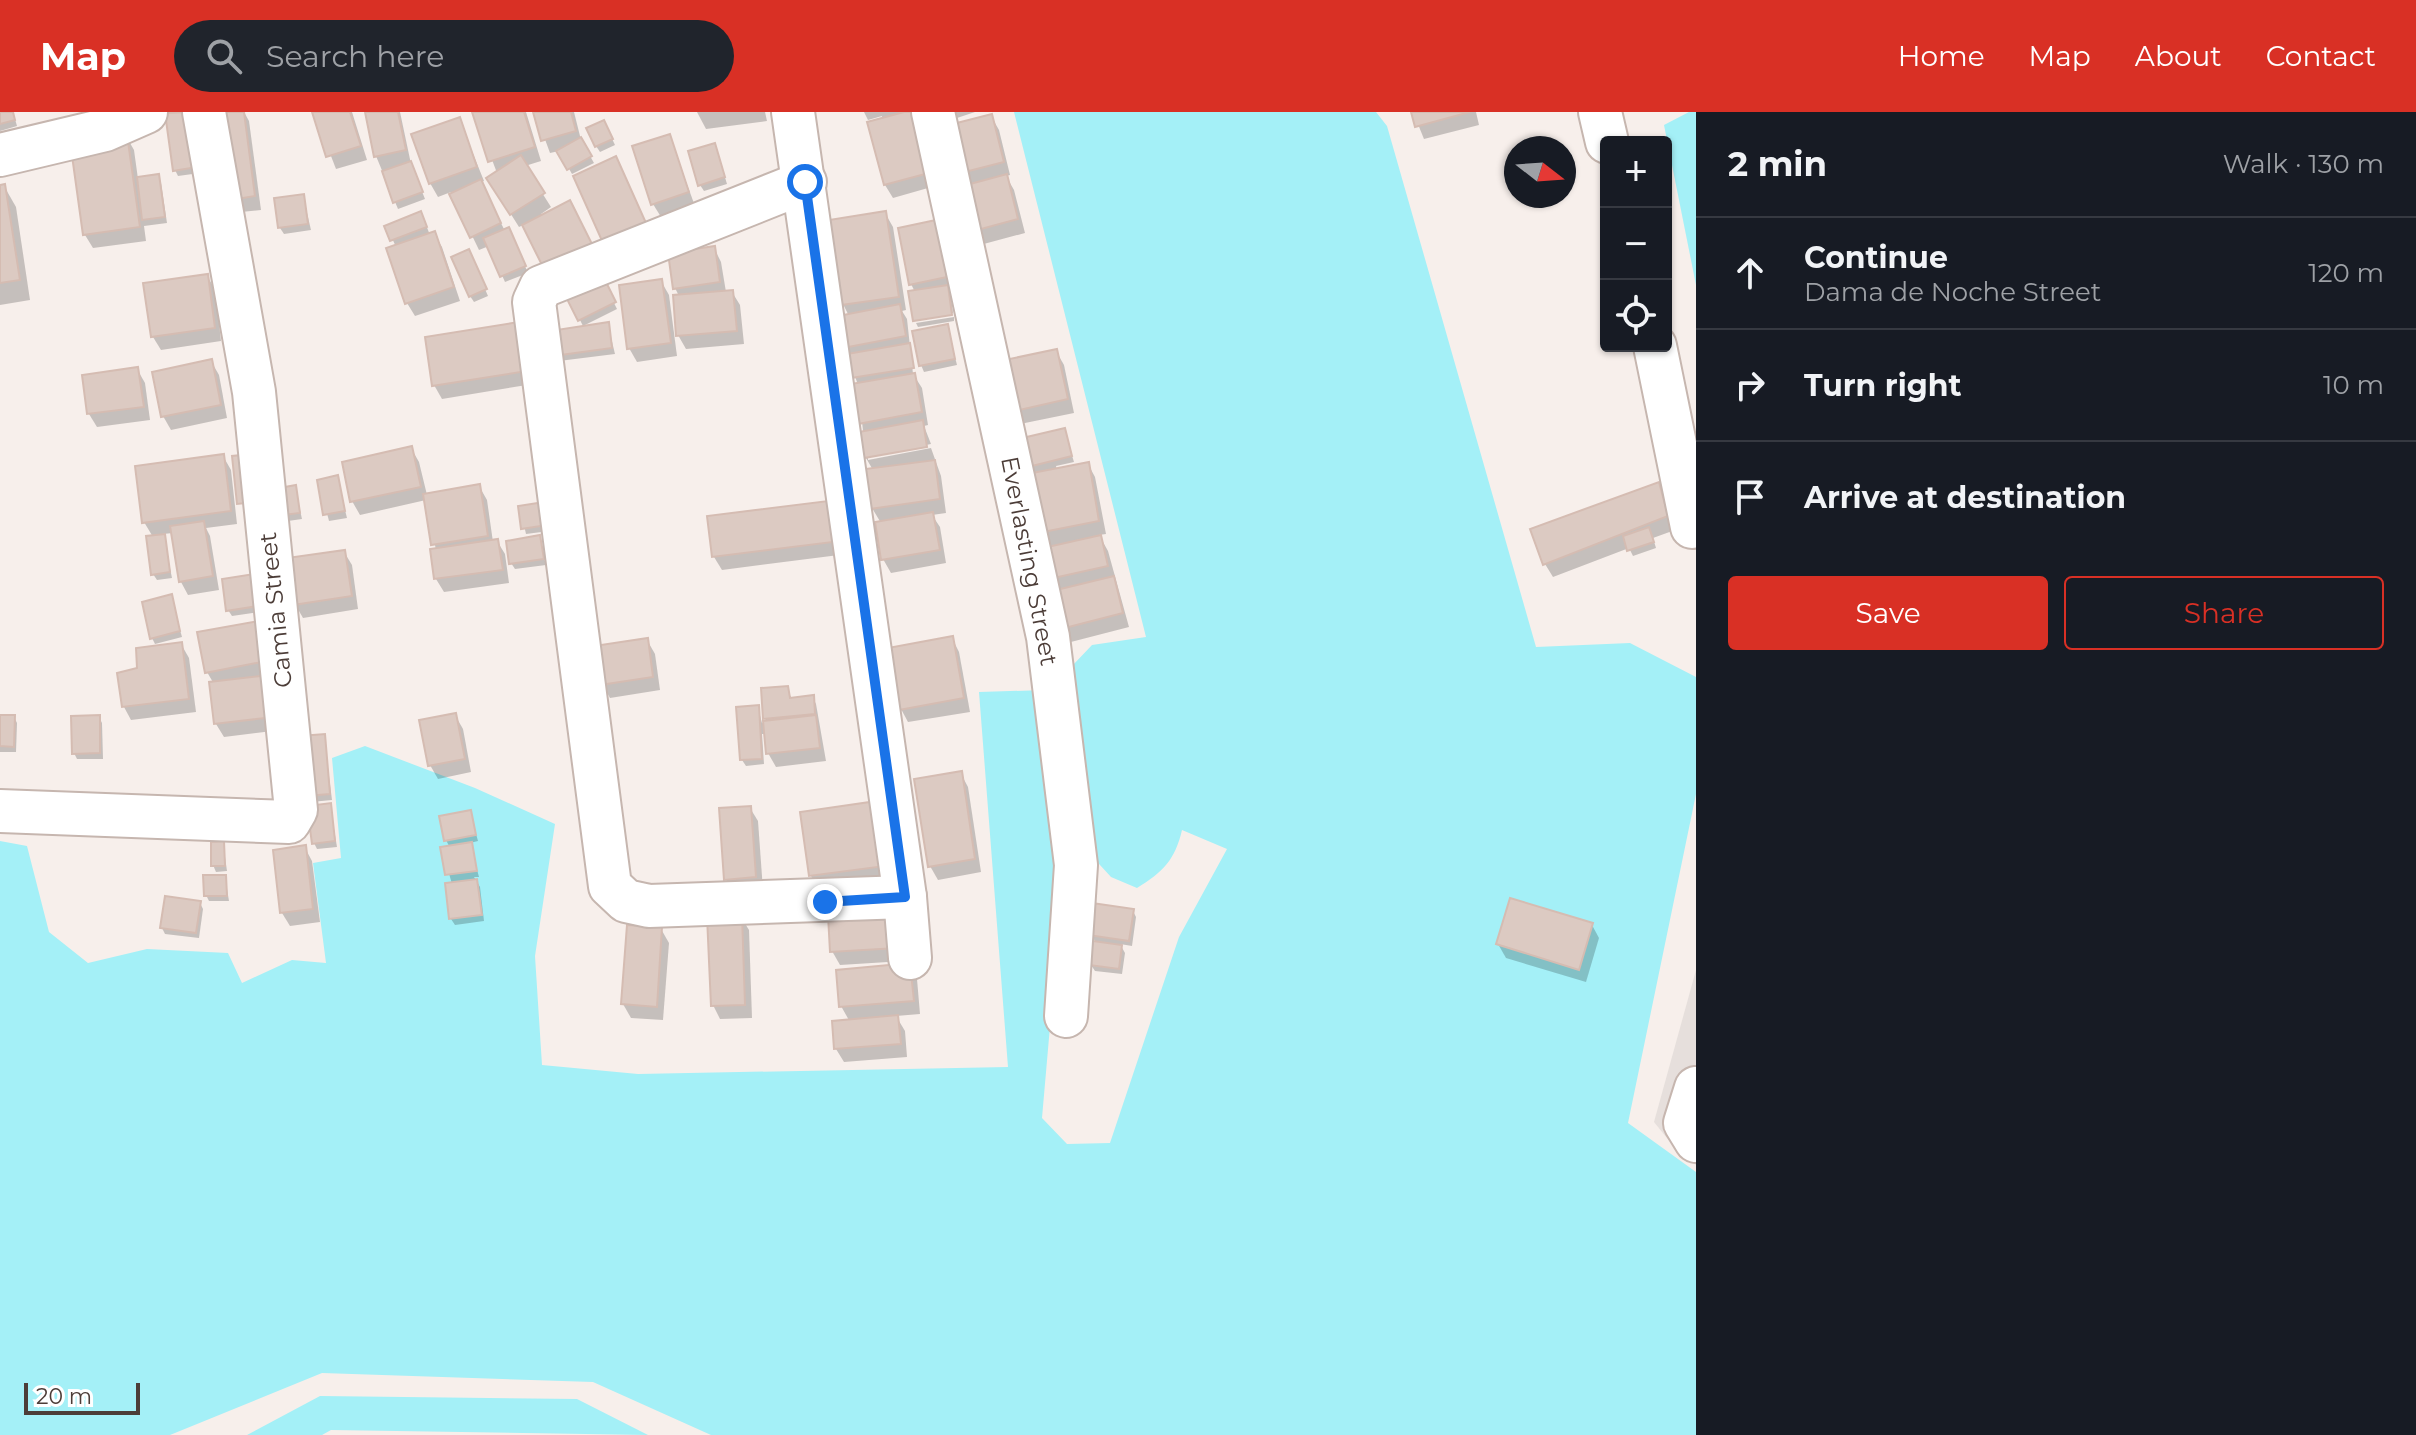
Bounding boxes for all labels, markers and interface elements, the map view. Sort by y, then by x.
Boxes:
search box [174,20,734,92]
text: Map [40,33,126,80]
icon: search [202,34,246,78]
text: Search here [266,38,444,75]
text: Home [1898,39,1985,73]
text: Map [2029,39,2091,73]
text: About [2135,39,2222,73]
text: Contact [2266,39,2376,73]
north arrow [1504,136,1576,208]
map controls [1600,136,1672,352]
button: + [1600,136,1672,208]
text: 2 min [1728,143,1827,185]
text: Walk · 130 m [2223,148,2384,180]
route start [787,164,823,200]
button: − [1600,208,1672,280]
text: Continue [1804,239,1948,276]
icon: ahead [1728,251,1772,295]
text: 120 m [2308,257,2384,289]
text: Dama de Noche Street [1804,276,2101,308]
button: locate [1600,280,1672,352]
icon: right [1728,363,1772,407]
text: Turn right [1804,367,1961,404]
text: 10 m [2323,369,2384,401]
street label: Everlasting Street [995,454,1064,668]
icon: arrive [1728,475,1772,519]
text: Arrive at destination [1804,479,2126,516]
street label: Camia Street [253,531,298,689]
button: Save [1728,576,2048,650]
button: Share [2064,576,2384,650]
route end [807,884,843,920]
scale bar [24,1379,140,1415]
text: 20 m [36,1383,92,1410]

